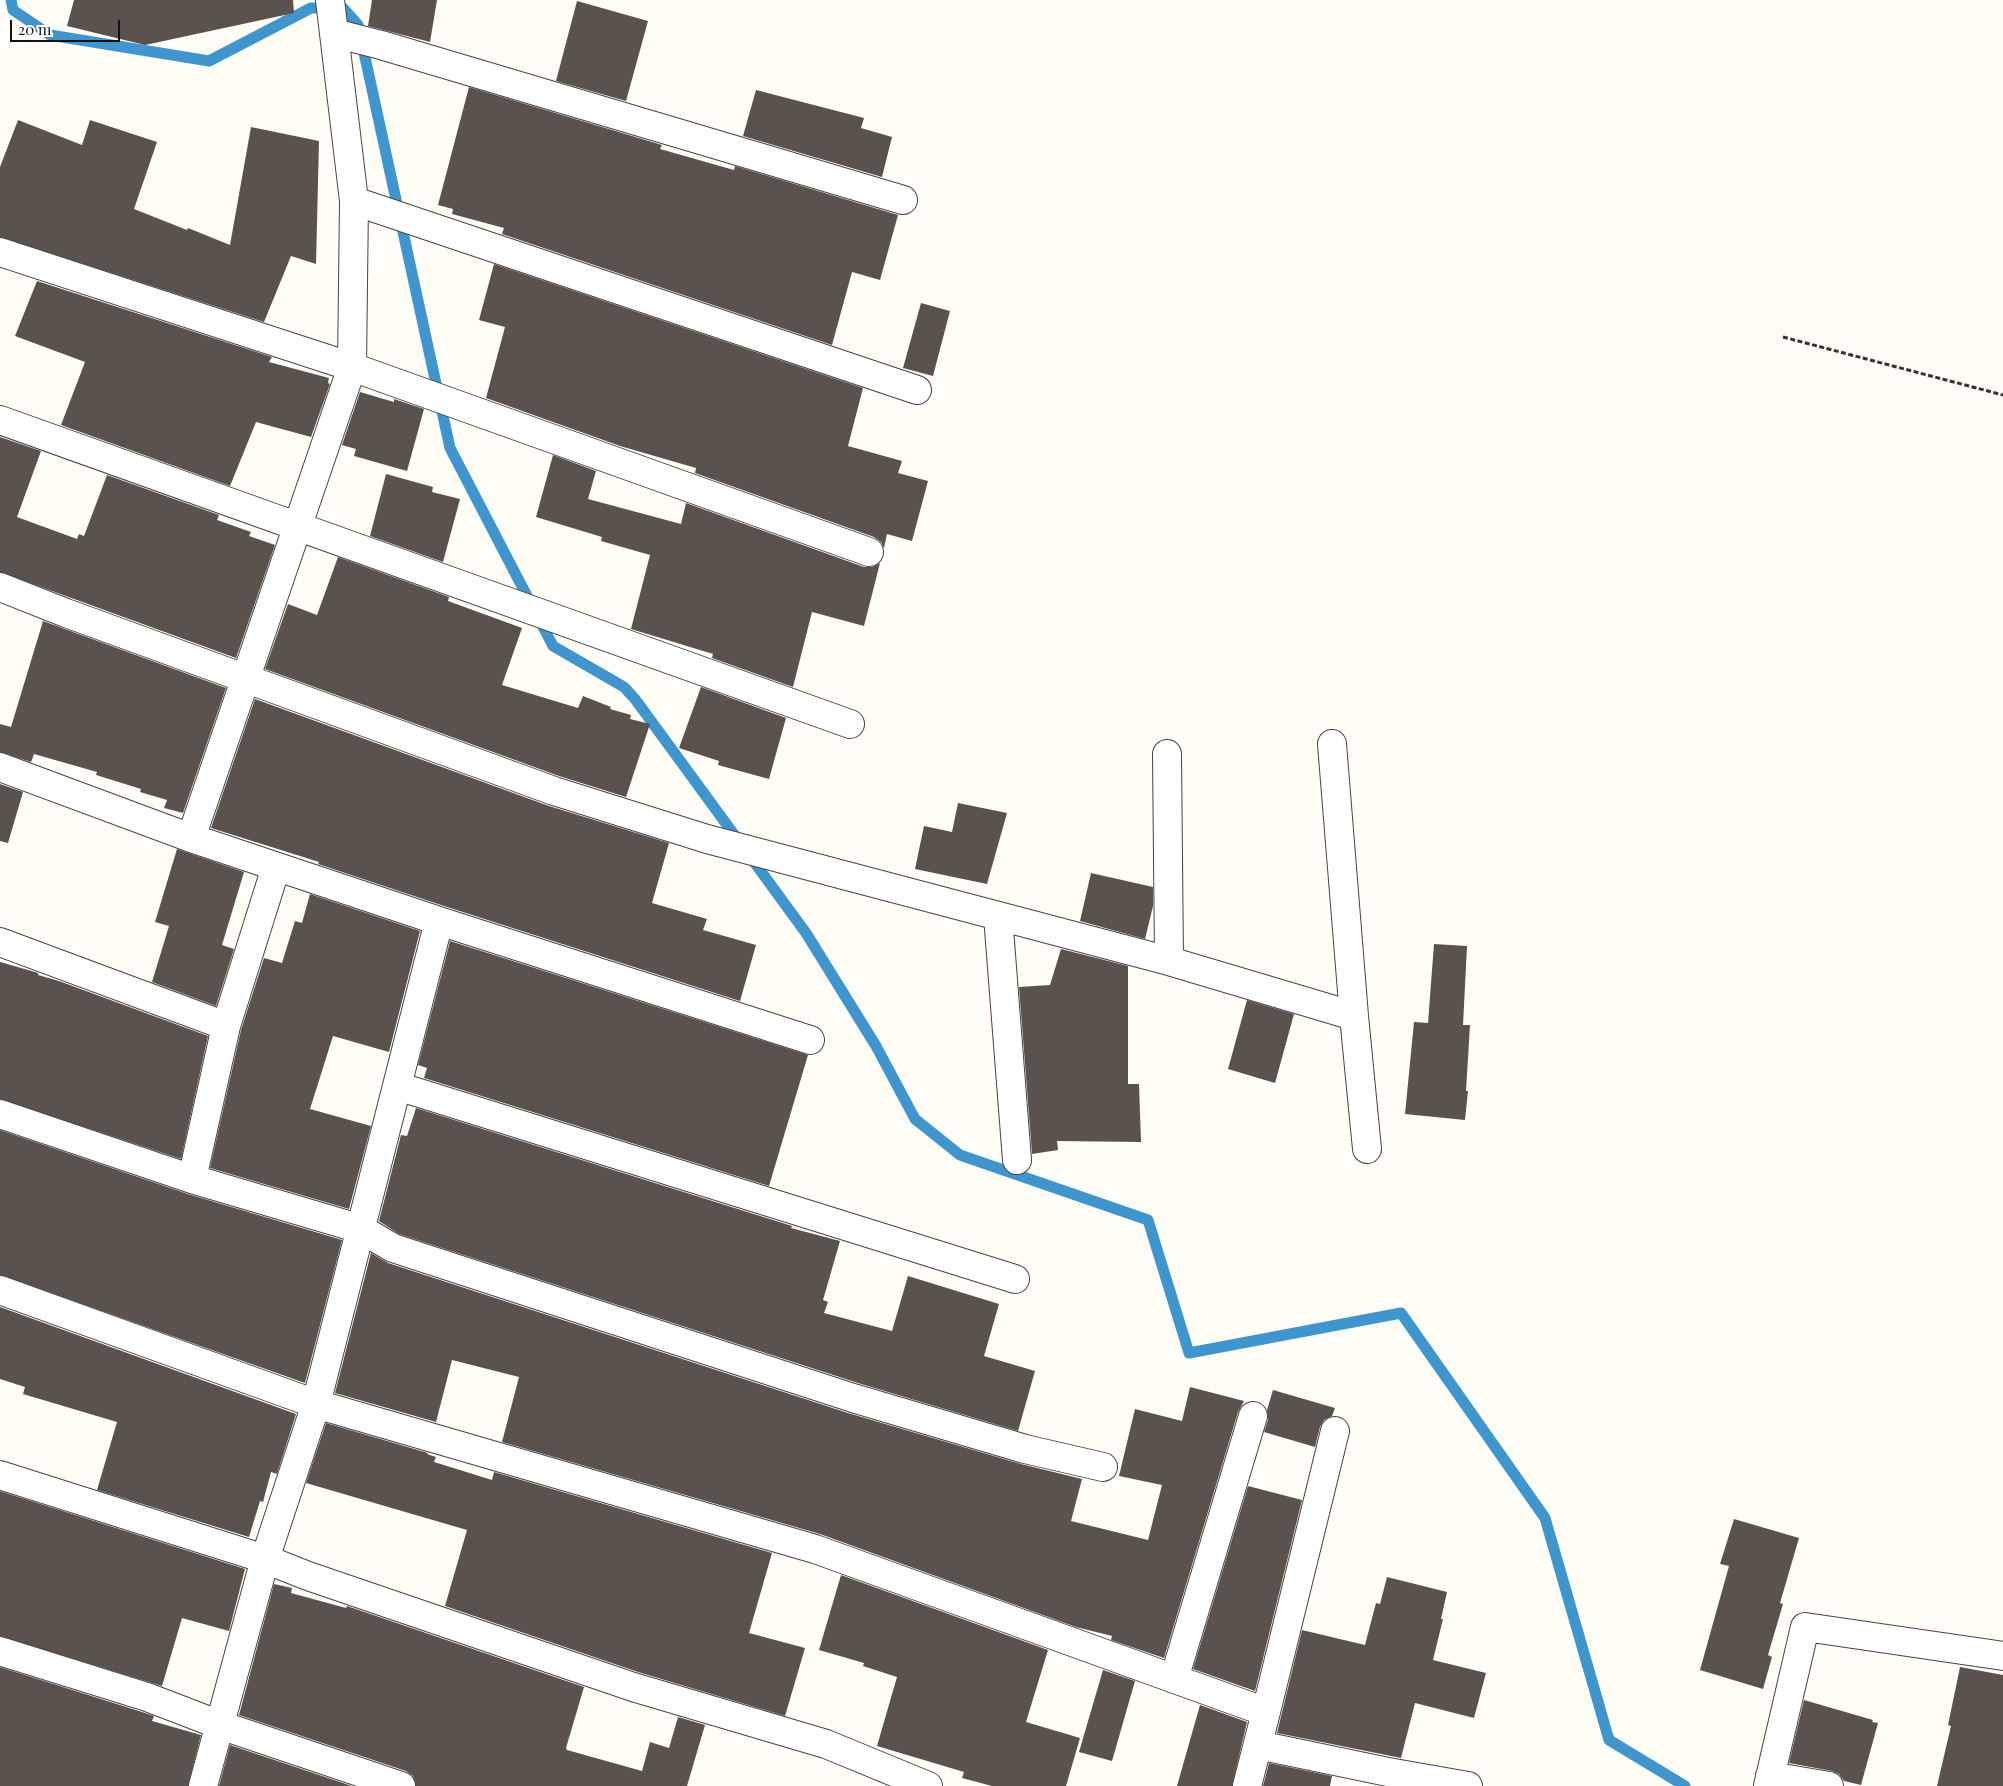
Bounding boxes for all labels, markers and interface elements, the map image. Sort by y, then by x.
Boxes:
scale bar [12,10,122,42]
text: 20 m [18,19,51,39]

